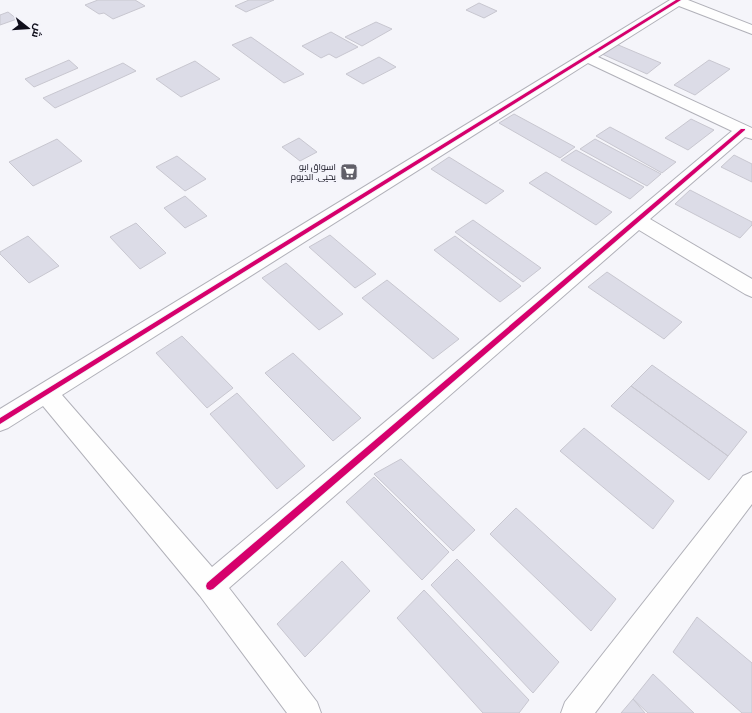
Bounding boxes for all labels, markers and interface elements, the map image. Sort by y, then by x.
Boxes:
north arrow [8,8,48,48]
text: ش [29,22,47,40]
place label: اسواق ابو يحيى. الديوم [291,160,337,183]
supermarket icon: اسواق ابو يحيى. الديوم [339,162,359,182]

